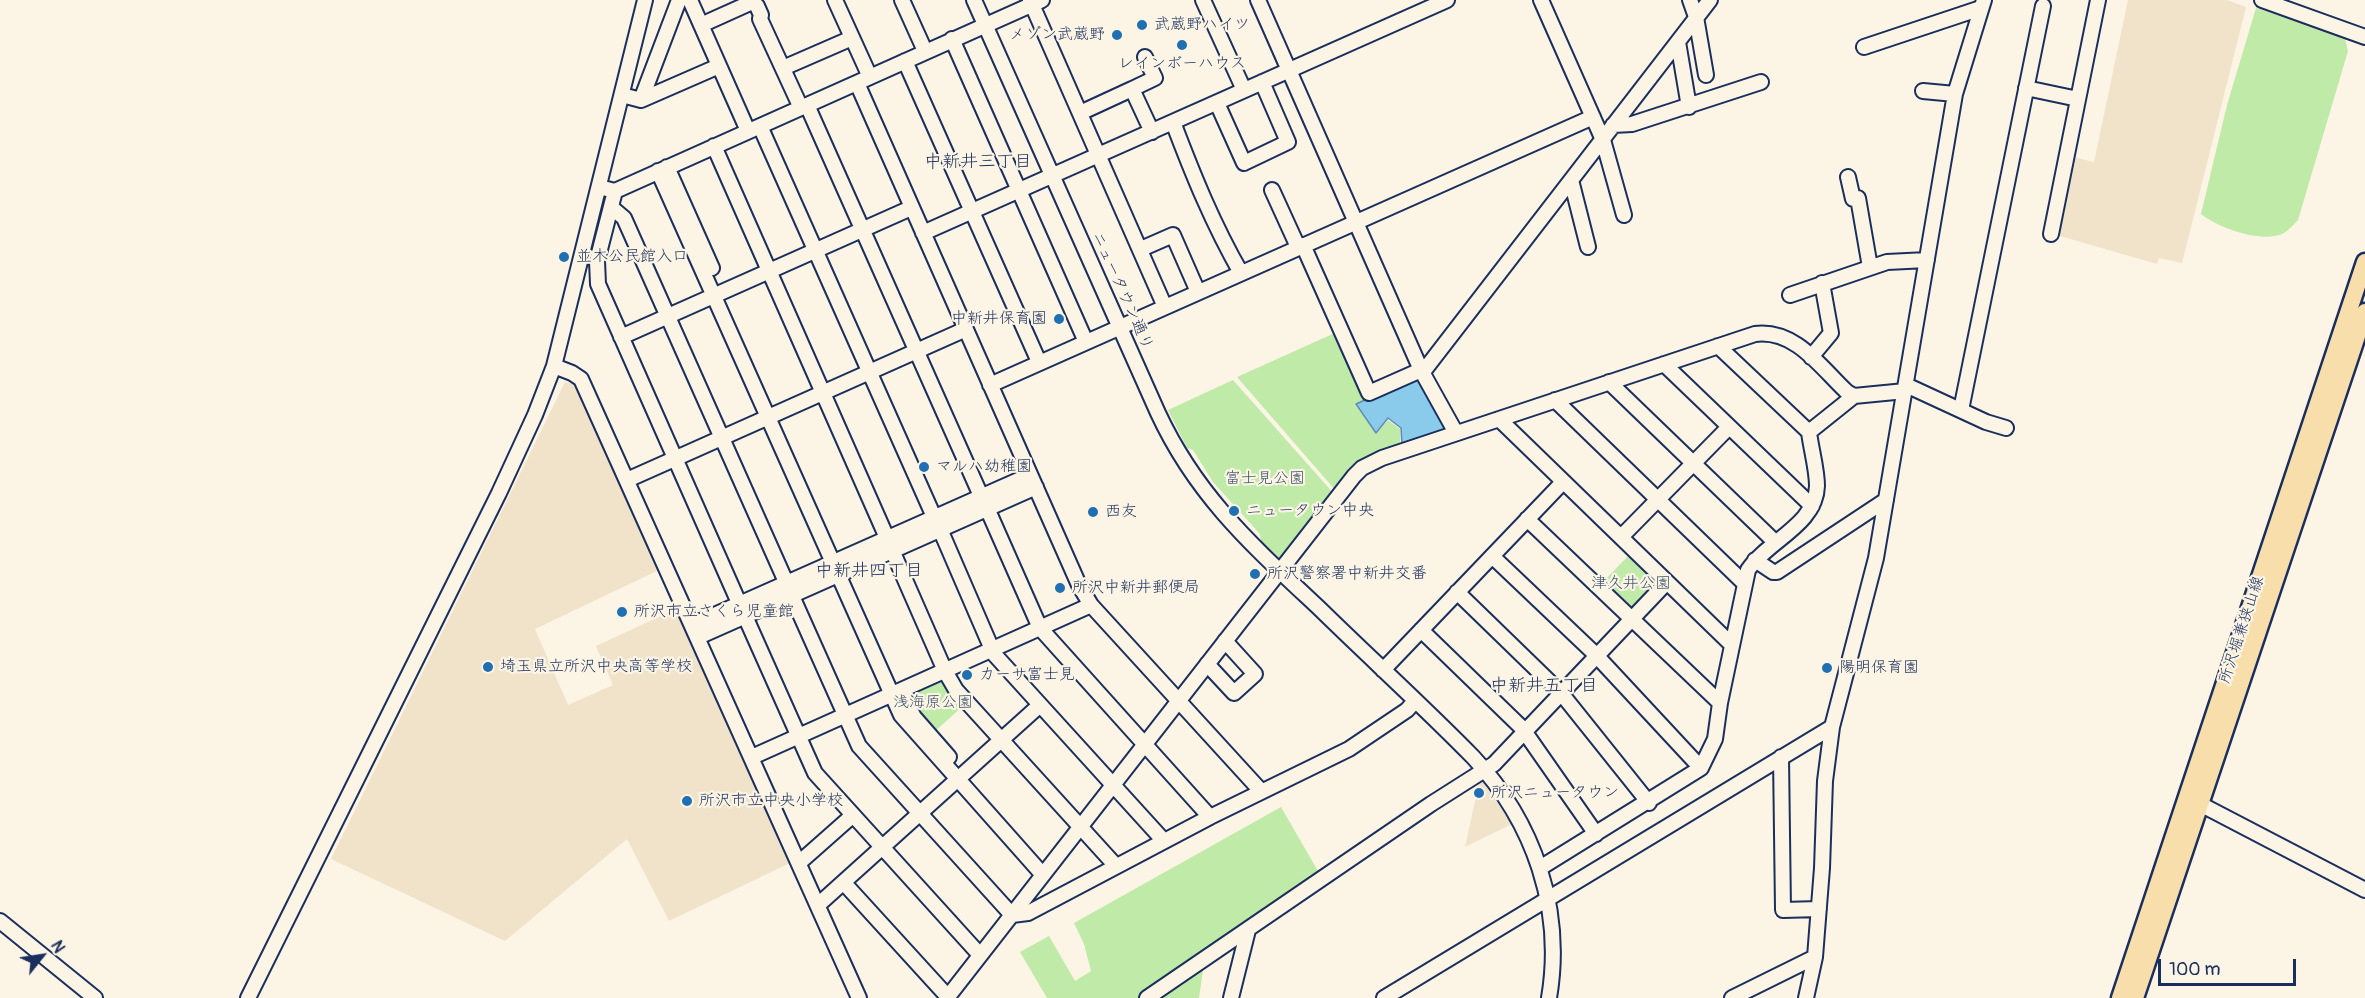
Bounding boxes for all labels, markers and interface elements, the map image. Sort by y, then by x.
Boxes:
place label: 武蔵野ハイツ [1154,15,1250,35]
marker: 武蔵野ハイツ [1135,18,1149,32]
place label: メゾン武蔵野 [1009,25,1105,45]
marker: メゾン武蔵野 [1110,28,1124,42]
marker: レインボーハウス [1175,38,1189,52]
place label: レインボーハウス [1118,54,1246,74]
district label: 中新井三丁目 [924,151,1032,173]
street label: ニュータウン通り [1087,229,1157,353]
place label: 並木公民館入口 [576,247,688,267]
marker: 並木公民館入口 [557,250,571,264]
place label: 中新井保育園 [951,309,1047,329]
marker: 中新井保育園 [1052,312,1066,326]
place label: マルハ幼稚園 [936,457,1032,477]
marker: マルハ幼稚園 [917,460,931,474]
park label: 富士見公園 [1225,469,1305,489]
place label: ニュータウン中央 [1246,501,1374,521]
place label: 西友 [1105,502,1137,522]
marker: ニュータウン中央 [1227,504,1241,518]
marker: 西友 [1086,505,1100,519]
district label: 中新井四丁目 [815,560,923,582]
place label: 所沢警察署中新井交番 [1267,564,1427,584]
marker: 所沢警察署中新井交番 [1248,567,1262,581]
park label: 津久井公園 [1591,574,1671,594]
street label: 所沢堀兼狭山線 [2216,574,2268,686]
place label: 所沢中新井郵便局 [1072,578,1200,598]
marker: 所沢中新井郵便局 [1053,581,1067,595]
place label: 所沢市立さくら児童館 [634,602,794,622]
marker: 所沢市立さくら児童館 [615,605,629,619]
place label: 埼玉県立所沢中央高等学校 [500,657,692,677]
place label: 陽明保育園 [1839,658,1919,678]
marker: 埼玉県立所沢中央高等学校 [481,660,495,674]
marker: 陽明保育園 [1820,661,1834,675]
place label: カーサ富士見 [979,665,1075,685]
marker: カーサ富士見 [960,668,974,682]
district label: 中新井五丁目 [1490,675,1598,697]
park label: 浅海原公園 [893,693,973,713]
place label: 所沢ニュータウン [1491,783,1619,803]
marker: 所沢ニュータウン [1472,786,1486,800]
place label: 所沢市立中央小学校 [699,791,843,811]
marker: 所沢市立中央小学校 [680,794,694,808]
north arrow [12,926,72,986]
text: N [46,937,69,957]
scale bar [2161,947,2299,985]
text: 100 m [2169,958,2221,981]

